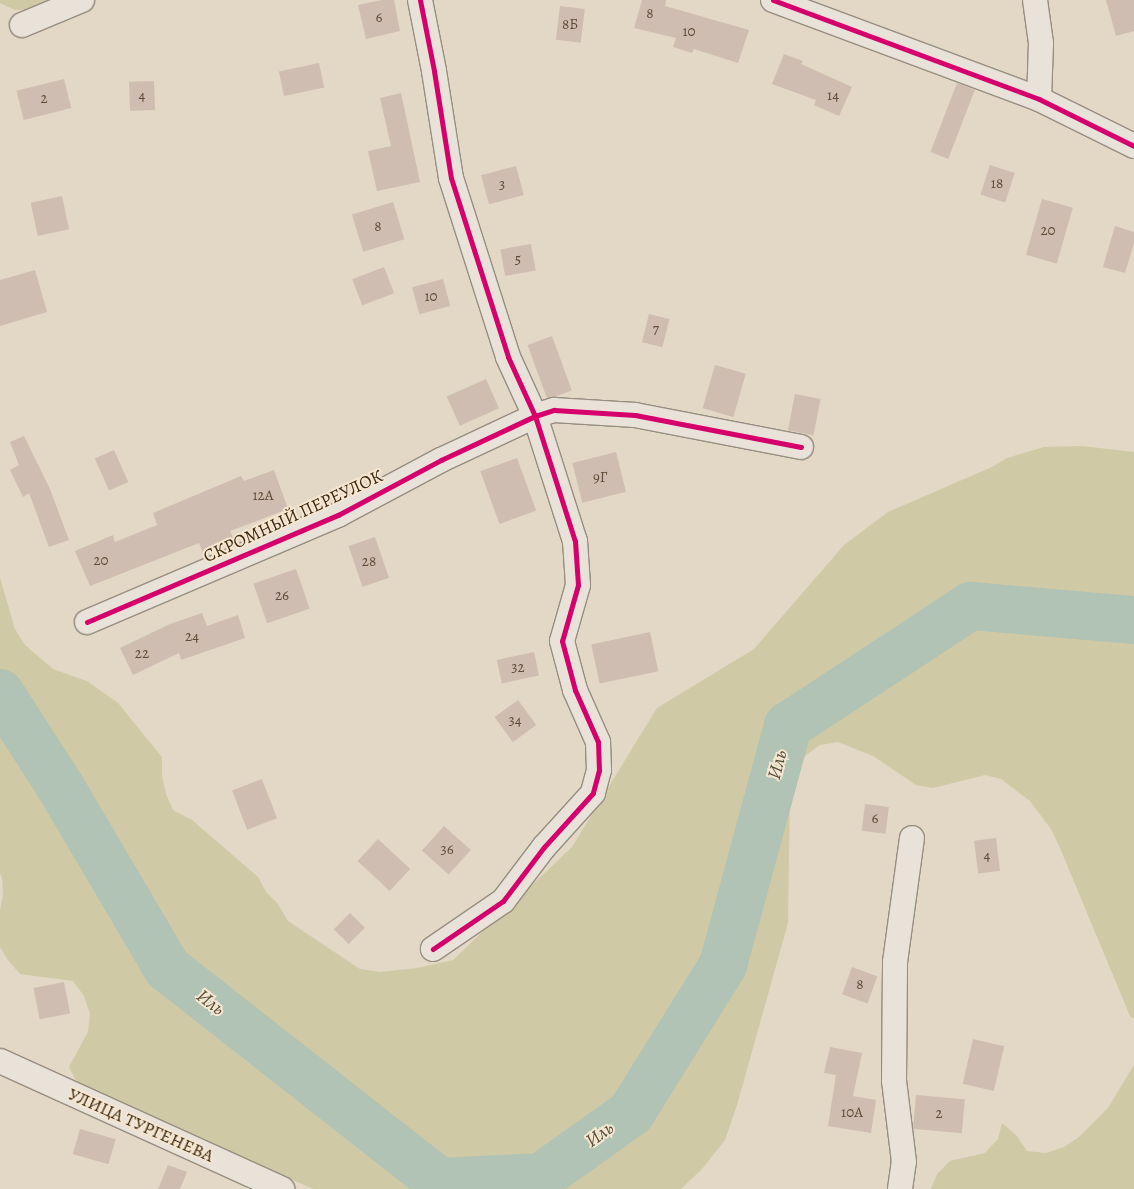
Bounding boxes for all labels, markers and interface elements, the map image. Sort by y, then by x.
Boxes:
house number: 8 [646,5,654,23]
house number: 6 [376,9,382,27]
house number: 8Б [562,16,578,34]
house number: 10 [682,23,696,41]
house number: 4 [139,87,145,105]
house number: 14 [827,87,839,105]
house number: 2 [40,90,48,108]
house number: 18 [991,175,1003,193]
house number: 3 [499,176,505,194]
house number: 8 [374,218,382,236]
house number: 20 [1040,222,1056,240]
house number: 5 [515,251,521,269]
house number: 10 [424,288,438,306]
house number: 7 [653,321,659,339]
street label: СКРОМНЫЙ ПЕРЕУЛОК [200,465,386,567]
house number: 9Г [593,469,607,487]
house number: 12А [252,487,274,505]
house number: 20 [93,552,109,570]
house number: 28 [362,553,376,571]
house number: 26 [275,587,289,605]
house number: 24 [185,628,199,646]
house number: 22 [135,645,149,663]
house number: 32 [511,659,525,677]
house number: 34 [508,712,522,730]
water label: Иль [763,748,793,782]
house number: 6 [872,810,878,828]
house number: 36 [440,841,454,859]
house number: 4 [984,847,990,865]
house number: 8 [856,976,864,994]
water label: Иль [191,985,229,1021]
street label: УЛИЦА ТУРГЕНЕВА [65,1083,217,1167]
house number: 10А [841,1104,863,1122]
house number: 2 [935,1105,943,1123]
water label: Иль [581,1117,619,1153]

